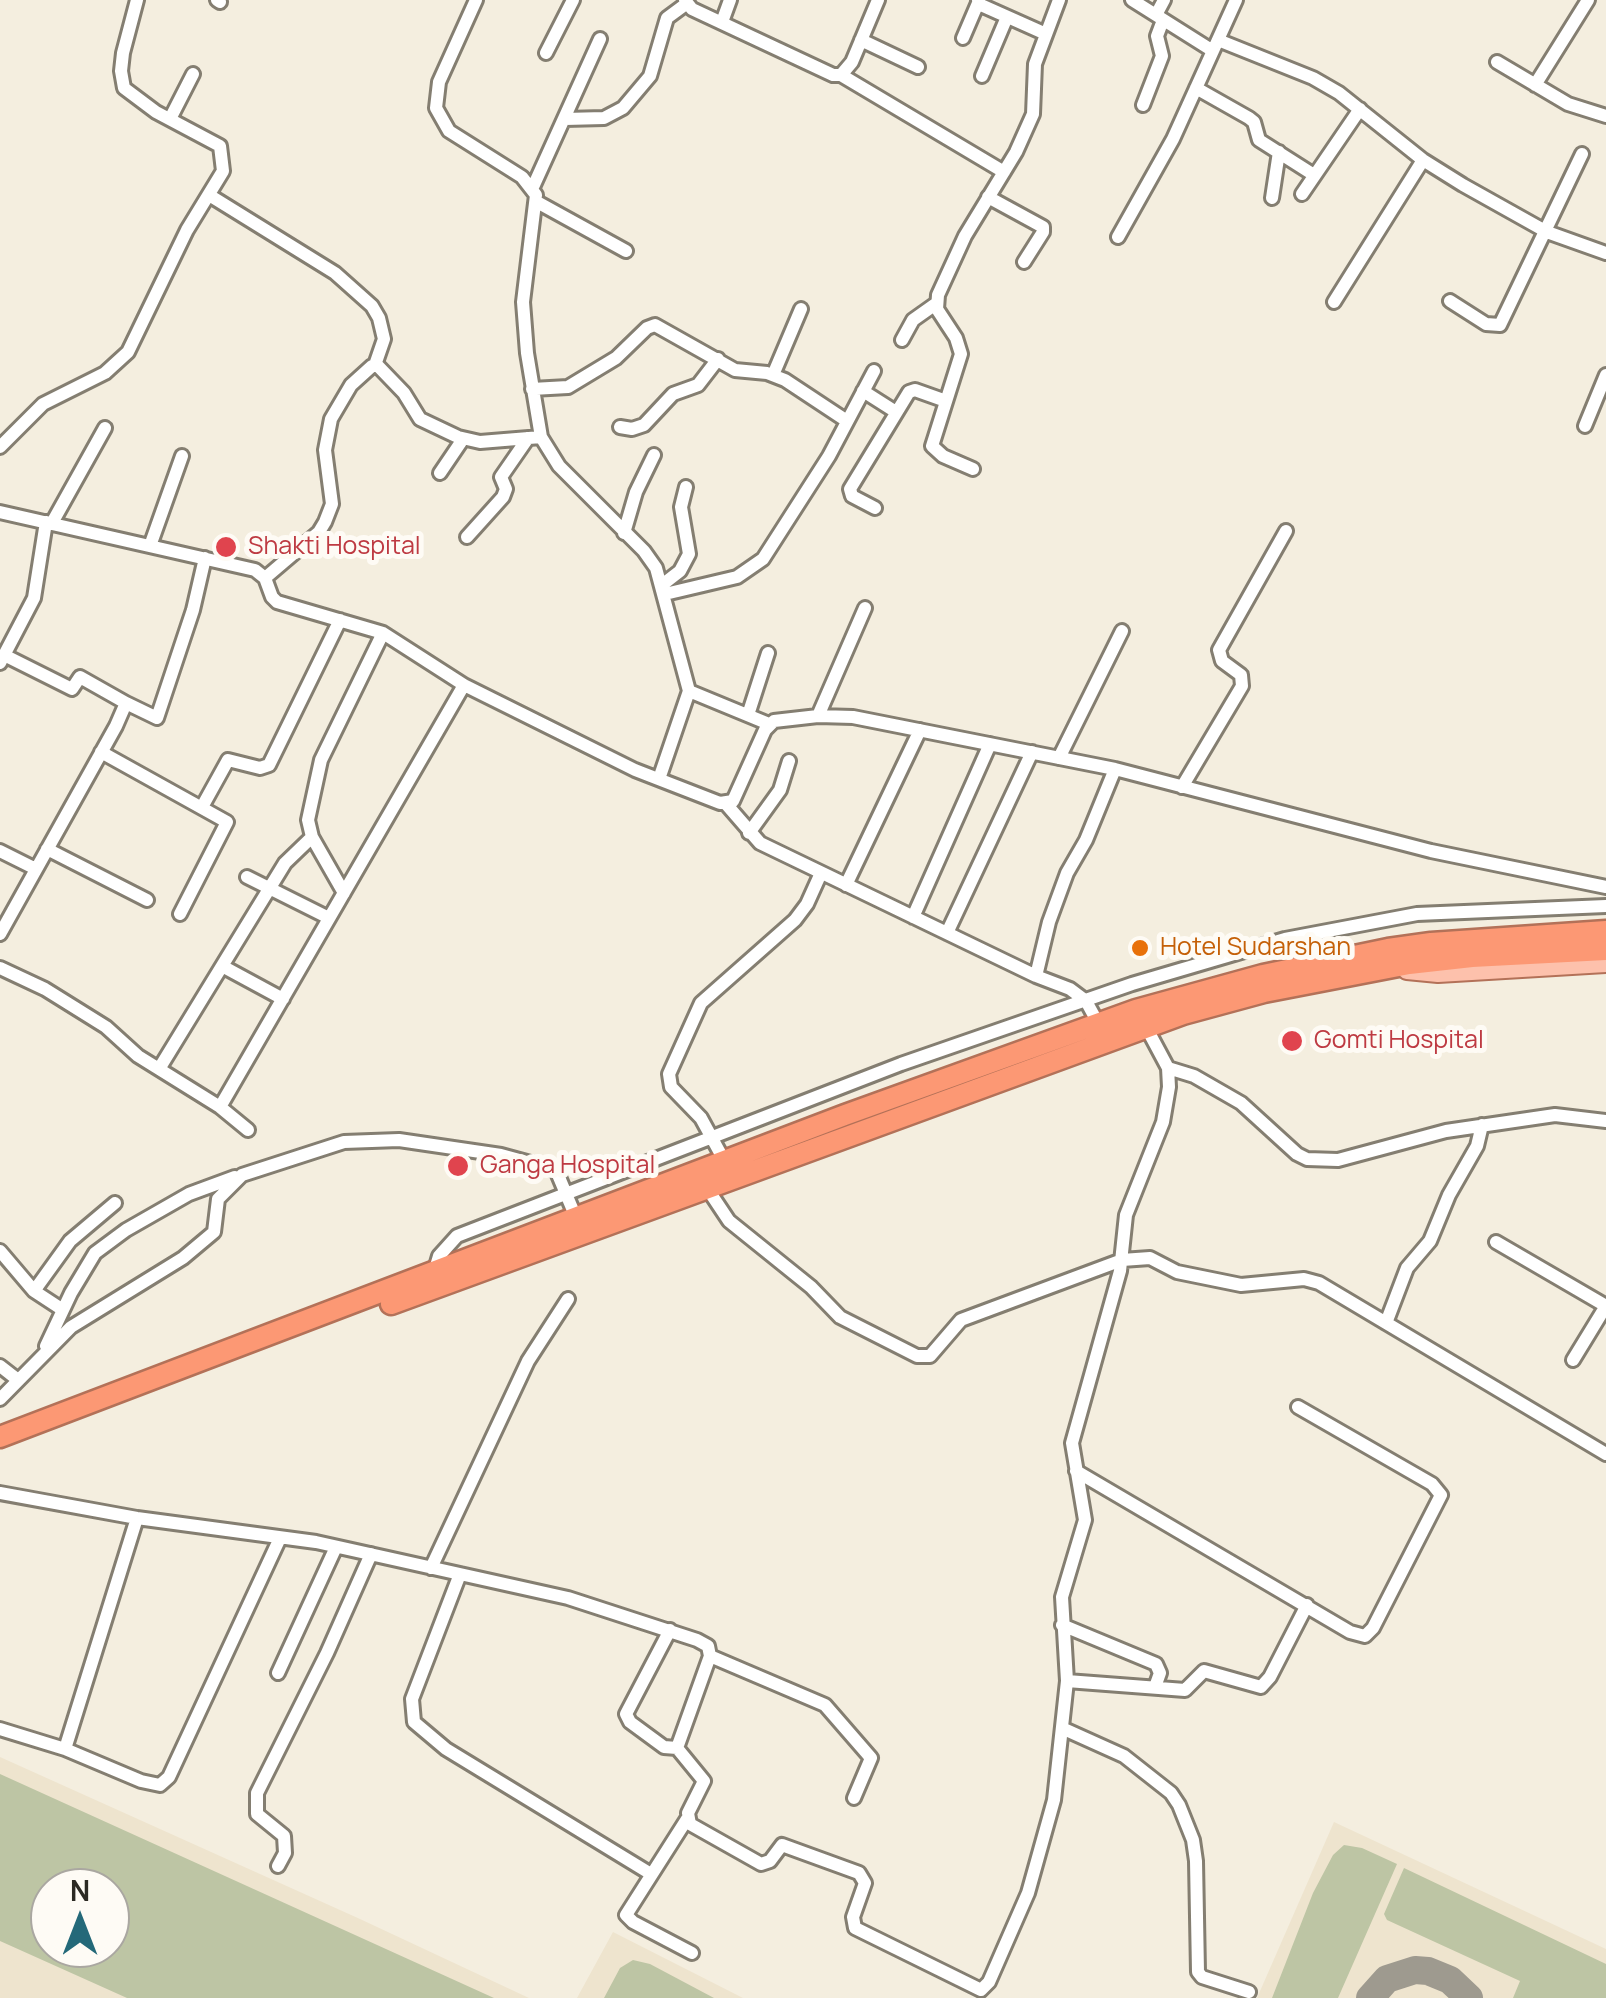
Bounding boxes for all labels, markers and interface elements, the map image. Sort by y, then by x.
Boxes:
place label: Shakti Hospital [248,532,421,562]
marker: Shakti Hospital [213,534,239,560]
place label: Hotel Sudarshan [1160,933,1351,963]
marker: Hotel Sudarshan [1129,937,1151,959]
place label: Gomti Hospital [1314,1026,1484,1056]
marker: Gomti Hospital [1279,1028,1305,1054]
place label: Ganga Hospital [480,1151,655,1181]
marker: Ganga Hospital [445,1153,471,1179]
north arrow [30,1868,130,1968]
text: N [70,1871,90,1909]

